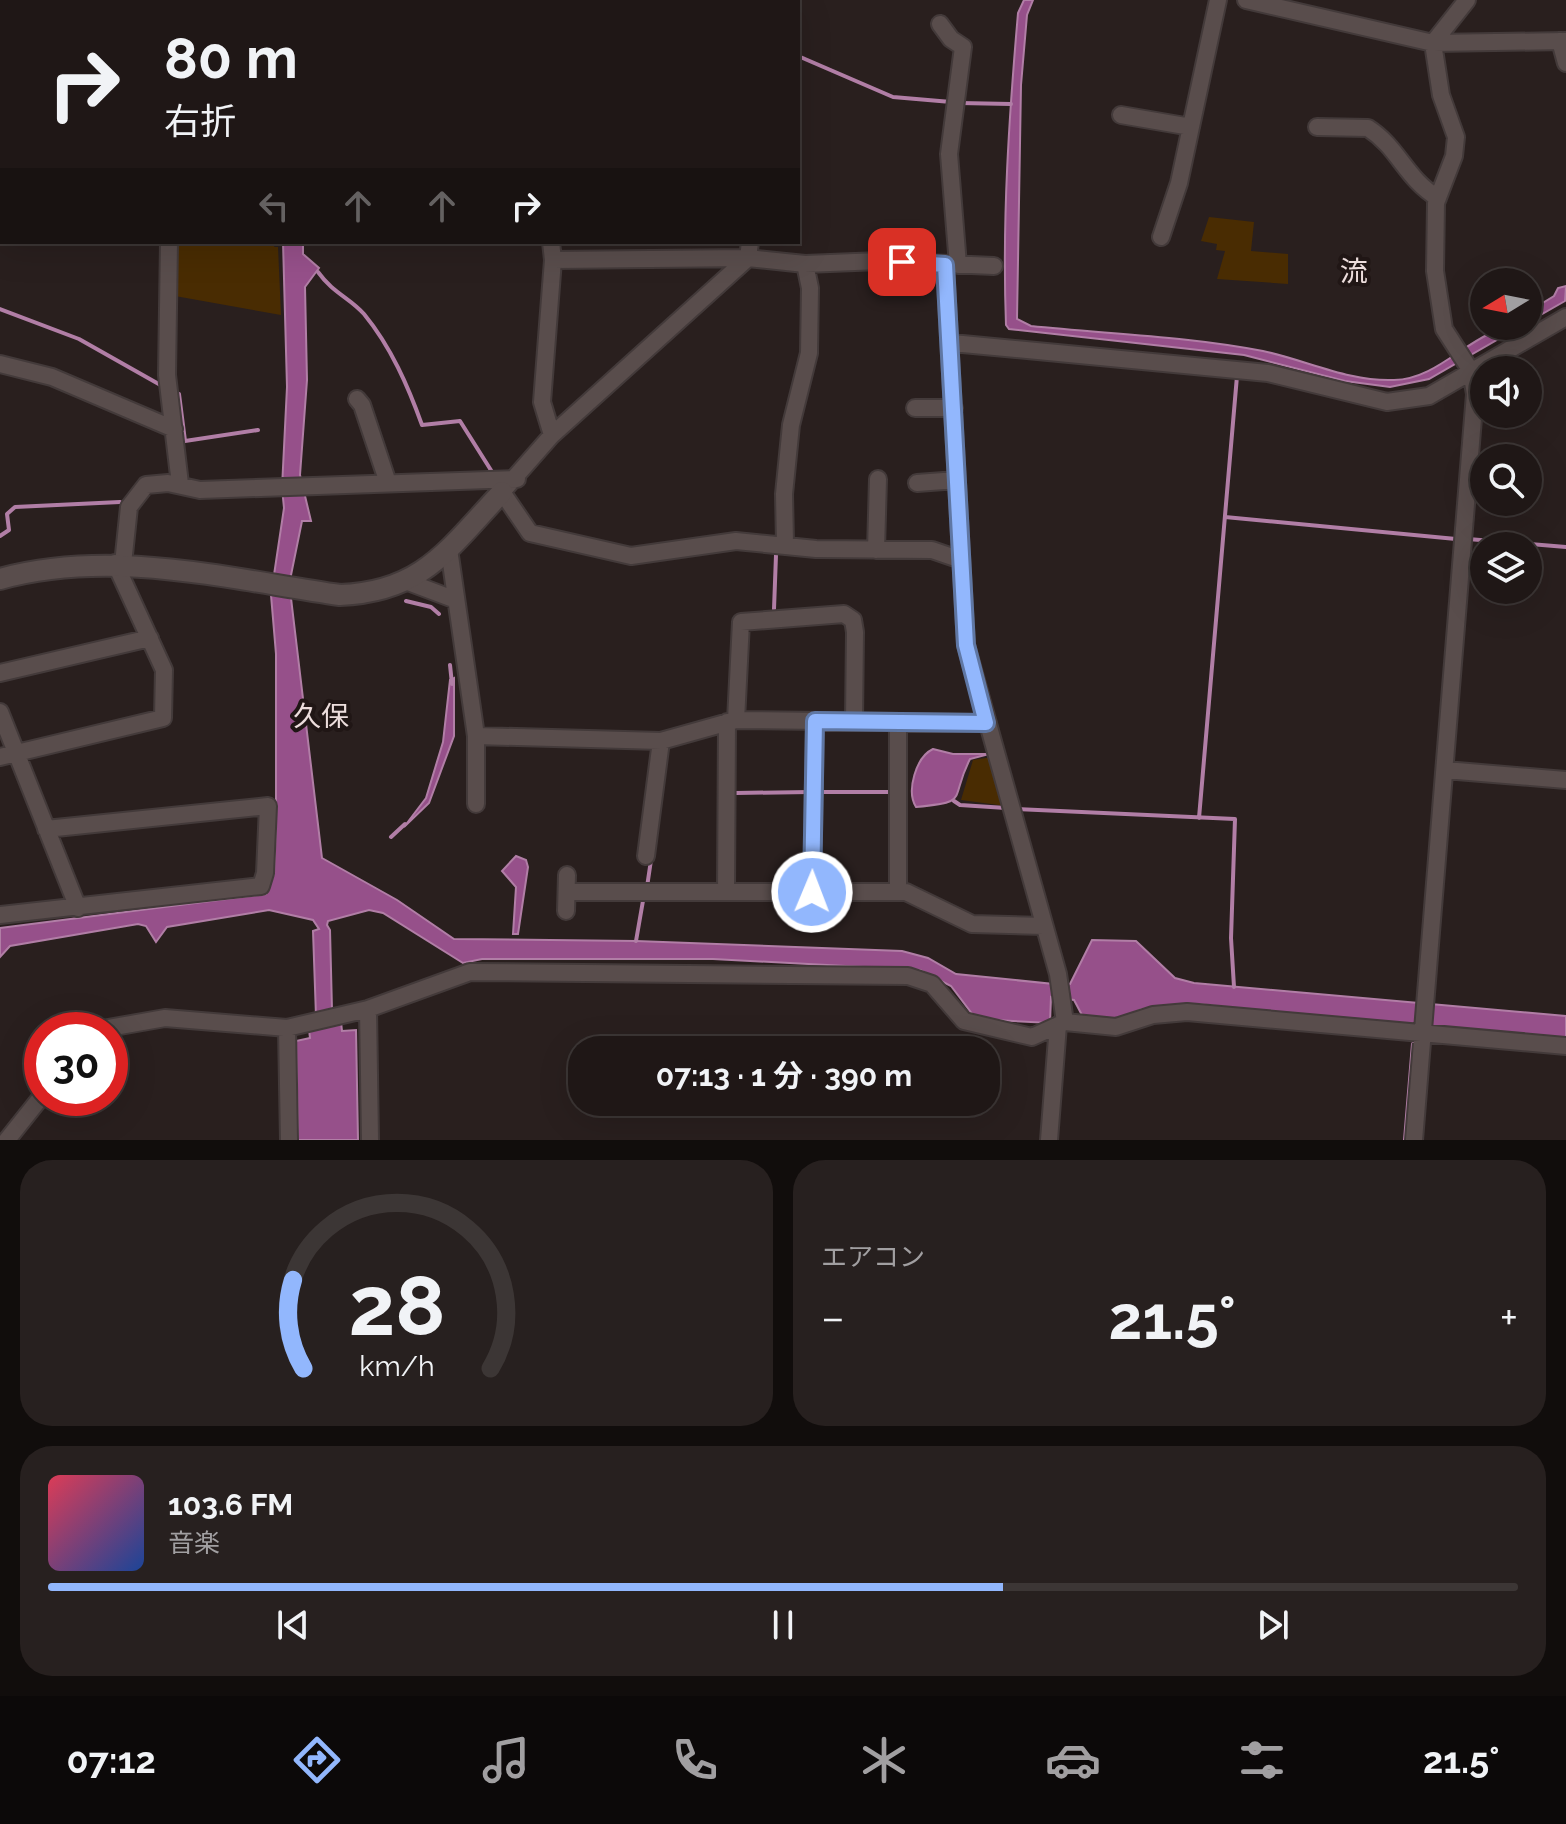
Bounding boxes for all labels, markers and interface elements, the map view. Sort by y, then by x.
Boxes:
text: 80 m [164,25,298,91]
icon: right [32,32,136,136]
text: 右折 [164,100,236,142]
icon: left [252,184,296,228]
icon: ahead [336,184,380,228]
icon: ahead [420,184,464,228]
icon: right [504,184,548,228]
pin [868,228,936,296]
icon: arrive [880,240,924,284]
district label: 流 [1340,255,1368,288]
north arrow [1470,268,1542,340]
map controls [1470,268,1542,604]
button: sound [1470,356,1542,428]
button: search [1470,444,1542,516]
button: layers [1470,532,1542,604]
district label: 久保 [293,700,349,733]
position arrow [770,850,854,934]
speed limit sign: 30 [24,1012,128,1116]
text: 07:13 · 1 分 · 390 m [656,1058,912,1093]
text: エアコン [821,1242,925,1272]
text: 28 [348,1257,445,1354]
text: 21.5° [1109,1283,1236,1353]
text: − [821,1292,845,1343]
text: + [1500,1292,1518,1343]
text: km/h [359,1349,434,1383]
text: 103.6 FM [168,1487,293,1522]
text: 音楽 [168,1528,220,1558]
icon: previous [271,1603,315,1647]
icon: pause [761,1603,805,1647]
icon: next [1251,1603,1295,1647]
icon: directions [289,1732,345,1788]
icon: music [478,1732,534,1788]
icon: phone [667,1732,723,1788]
icon: climate [856,1732,912,1788]
icon: car [1045,1732,1101,1788]
icon: filters [1234,1732,1290,1788]
text: 07:12 [67,1739,156,1781]
text: 21.5° [1423,1739,1499,1781]

